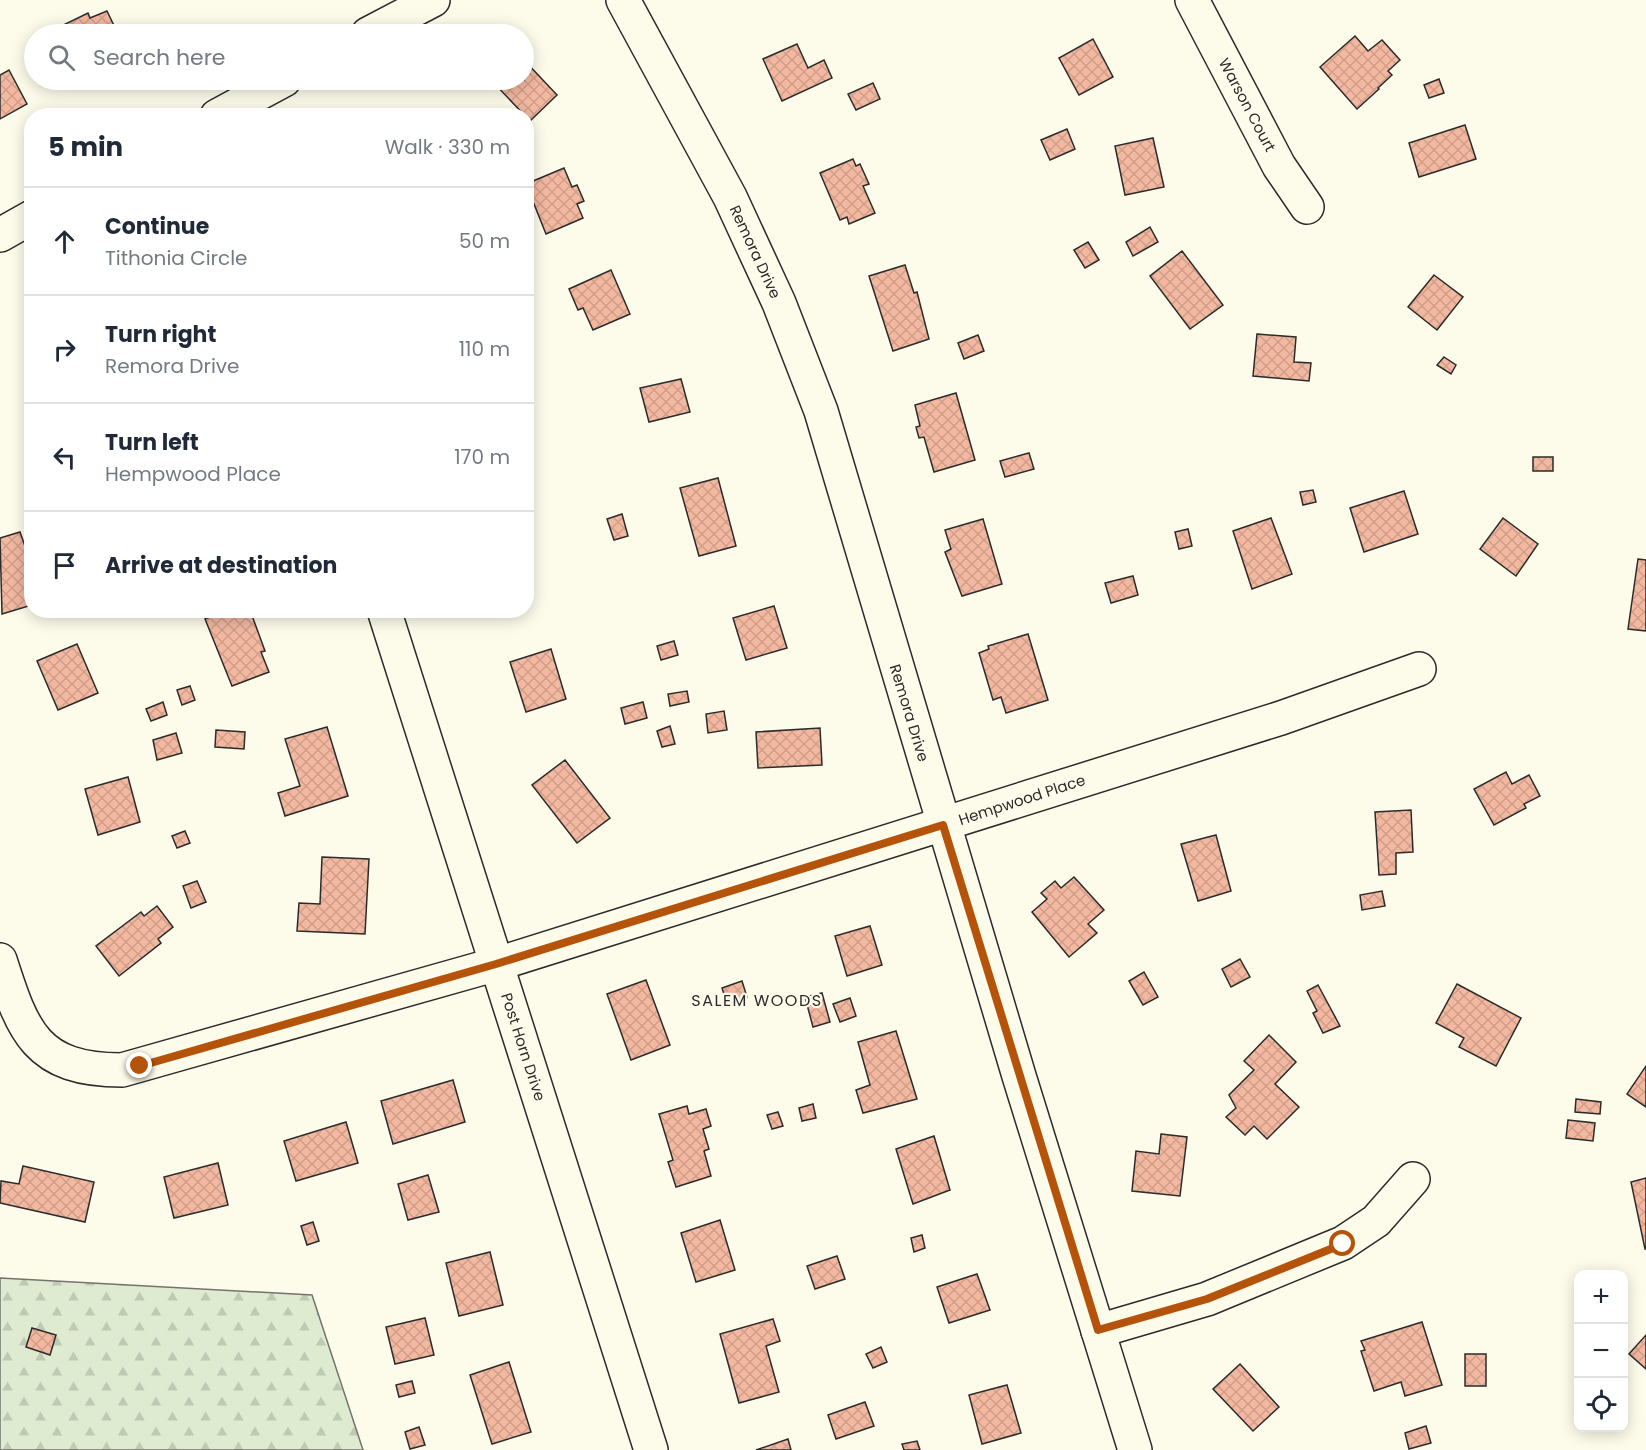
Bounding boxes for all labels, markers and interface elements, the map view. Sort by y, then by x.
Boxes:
search box [24,24,534,90]
icon: search [45,41,78,74]
text: Search here [93,42,226,73]
street label: Warson Court [1214,54,1281,155]
text: 5 min [48,129,123,165]
text: Walk · 330 m [385,133,510,161]
street label: Remora Drive [725,202,786,302]
text: Continue [105,211,209,242]
icon: ahead [48,225,81,258]
text: 50 m [459,227,510,255]
text: Tithonia Circle [105,244,247,272]
text: Turn right [105,319,216,350]
icon: right [48,333,81,366]
text: 110 m [459,335,510,363]
text: Remora Drive [105,352,239,380]
text: Turn left [105,427,199,458]
icon: left [48,441,81,474]
text: 170 m [454,443,510,471]
text: Hempwood Place [105,460,281,488]
icon: arrive [48,549,81,582]
text: Arrive at destination [105,550,337,581]
street label: Remora Drive [885,662,934,764]
street label: Hempwood Place [956,769,1088,830]
district label: SALEM WOODS [691,989,823,1012]
street label: Post Horn Drive [496,990,551,1104]
route end [126,1052,152,1078]
route start [1329,1230,1355,1256]
map controls [1574,1270,1628,1432]
button: + [1574,1270,1628,1324]
button: − [1574,1324,1628,1378]
button: locate [1574,1378,1628,1432]

